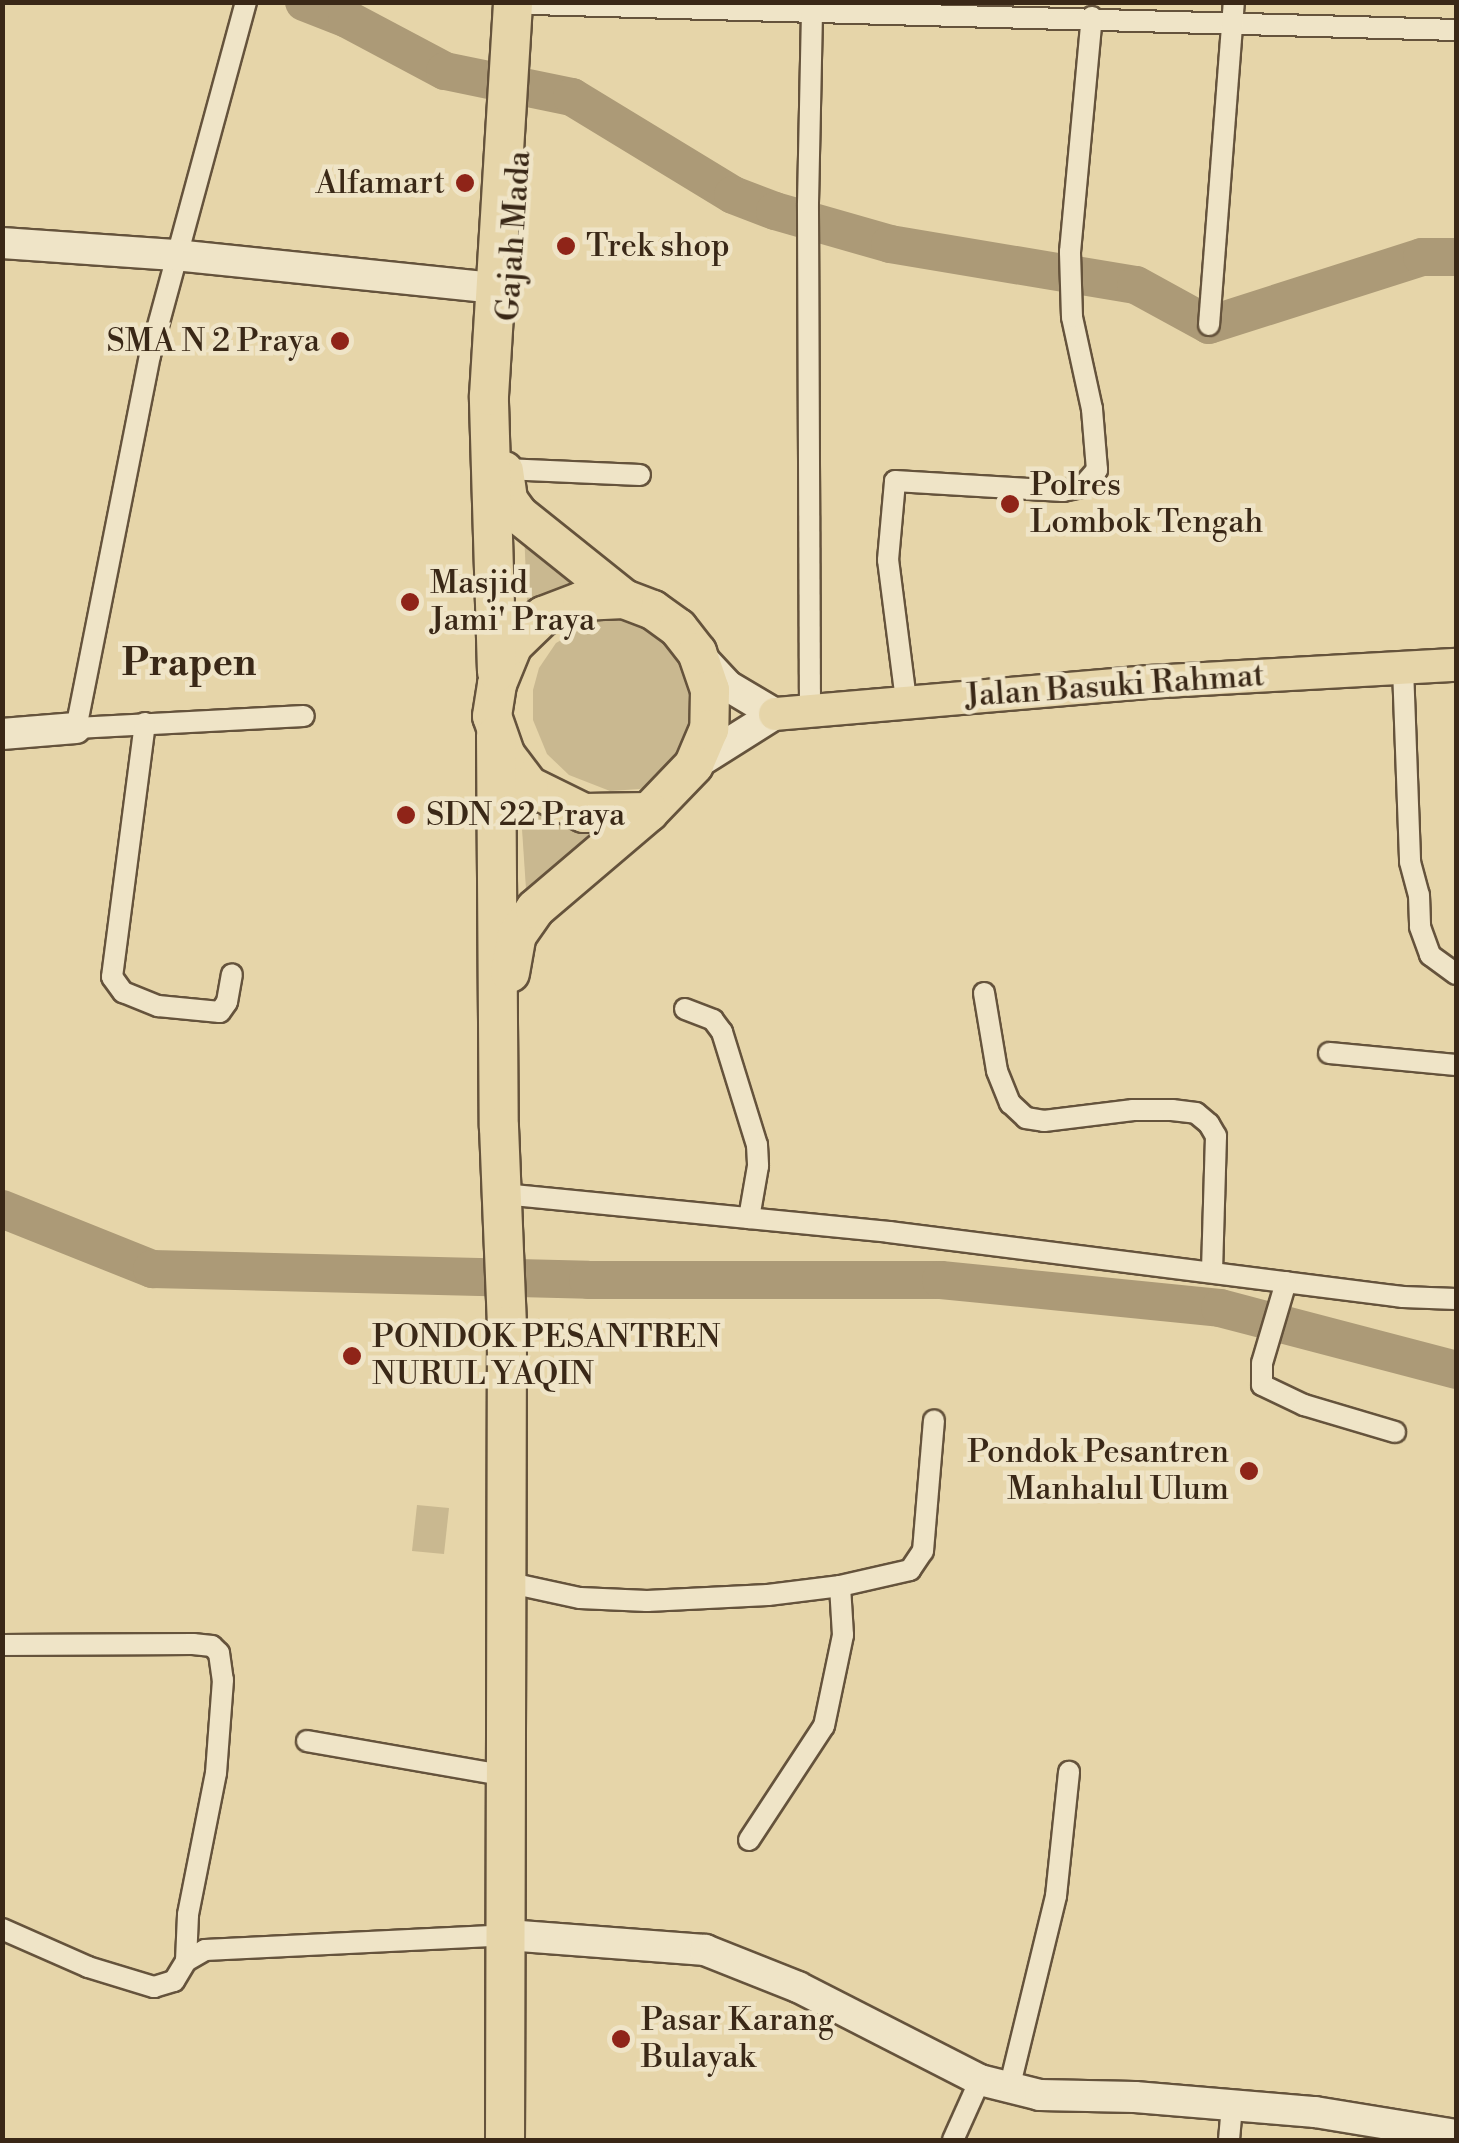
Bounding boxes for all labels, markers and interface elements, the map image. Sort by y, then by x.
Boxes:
street label: Gajah Mada [489,149,539,323]
place label: Alfamart [316,164,445,202]
marker: Alfamart [454,172,476,194]
place label: Trek shop [586,227,730,265]
marker: Trek shop [555,235,577,257]
place label: SMA N 2 Praya [106,322,320,360]
marker: SMA N 2 Praya [329,330,351,352]
place label: Polres Lombok Tengah [1030,467,1263,542]
marker: Polres Lombok Tengah [999,493,1021,515]
place label: Masjid Jami' Praya [430,565,595,640]
marker: Masjid Jami' Praya [399,591,421,613]
district label: Prapen [122,641,256,687]
street label: Jalan Basuki Rahmat [964,656,1266,716]
place label: SDN 22 Praya [426,796,625,834]
marker: SDN 22 Praya [395,804,417,826]
place label: PONDOK PESANTREN NURUL YAQIN [372,1319,720,1394]
marker: PONDOK PESANTREN NURUL YAQIN [341,1345,363,1367]
place label: Pondok Pesantren Manhalul Ulum [967,1434,1229,1509]
marker: Pondok Pesantren Manhalul Ulum [1238,1460,1260,1482]
place label: Pasar Karang Bulayak [641,2002,834,2077]
marker: Pasar Karang Bulayak [610,2028,632,2050]

